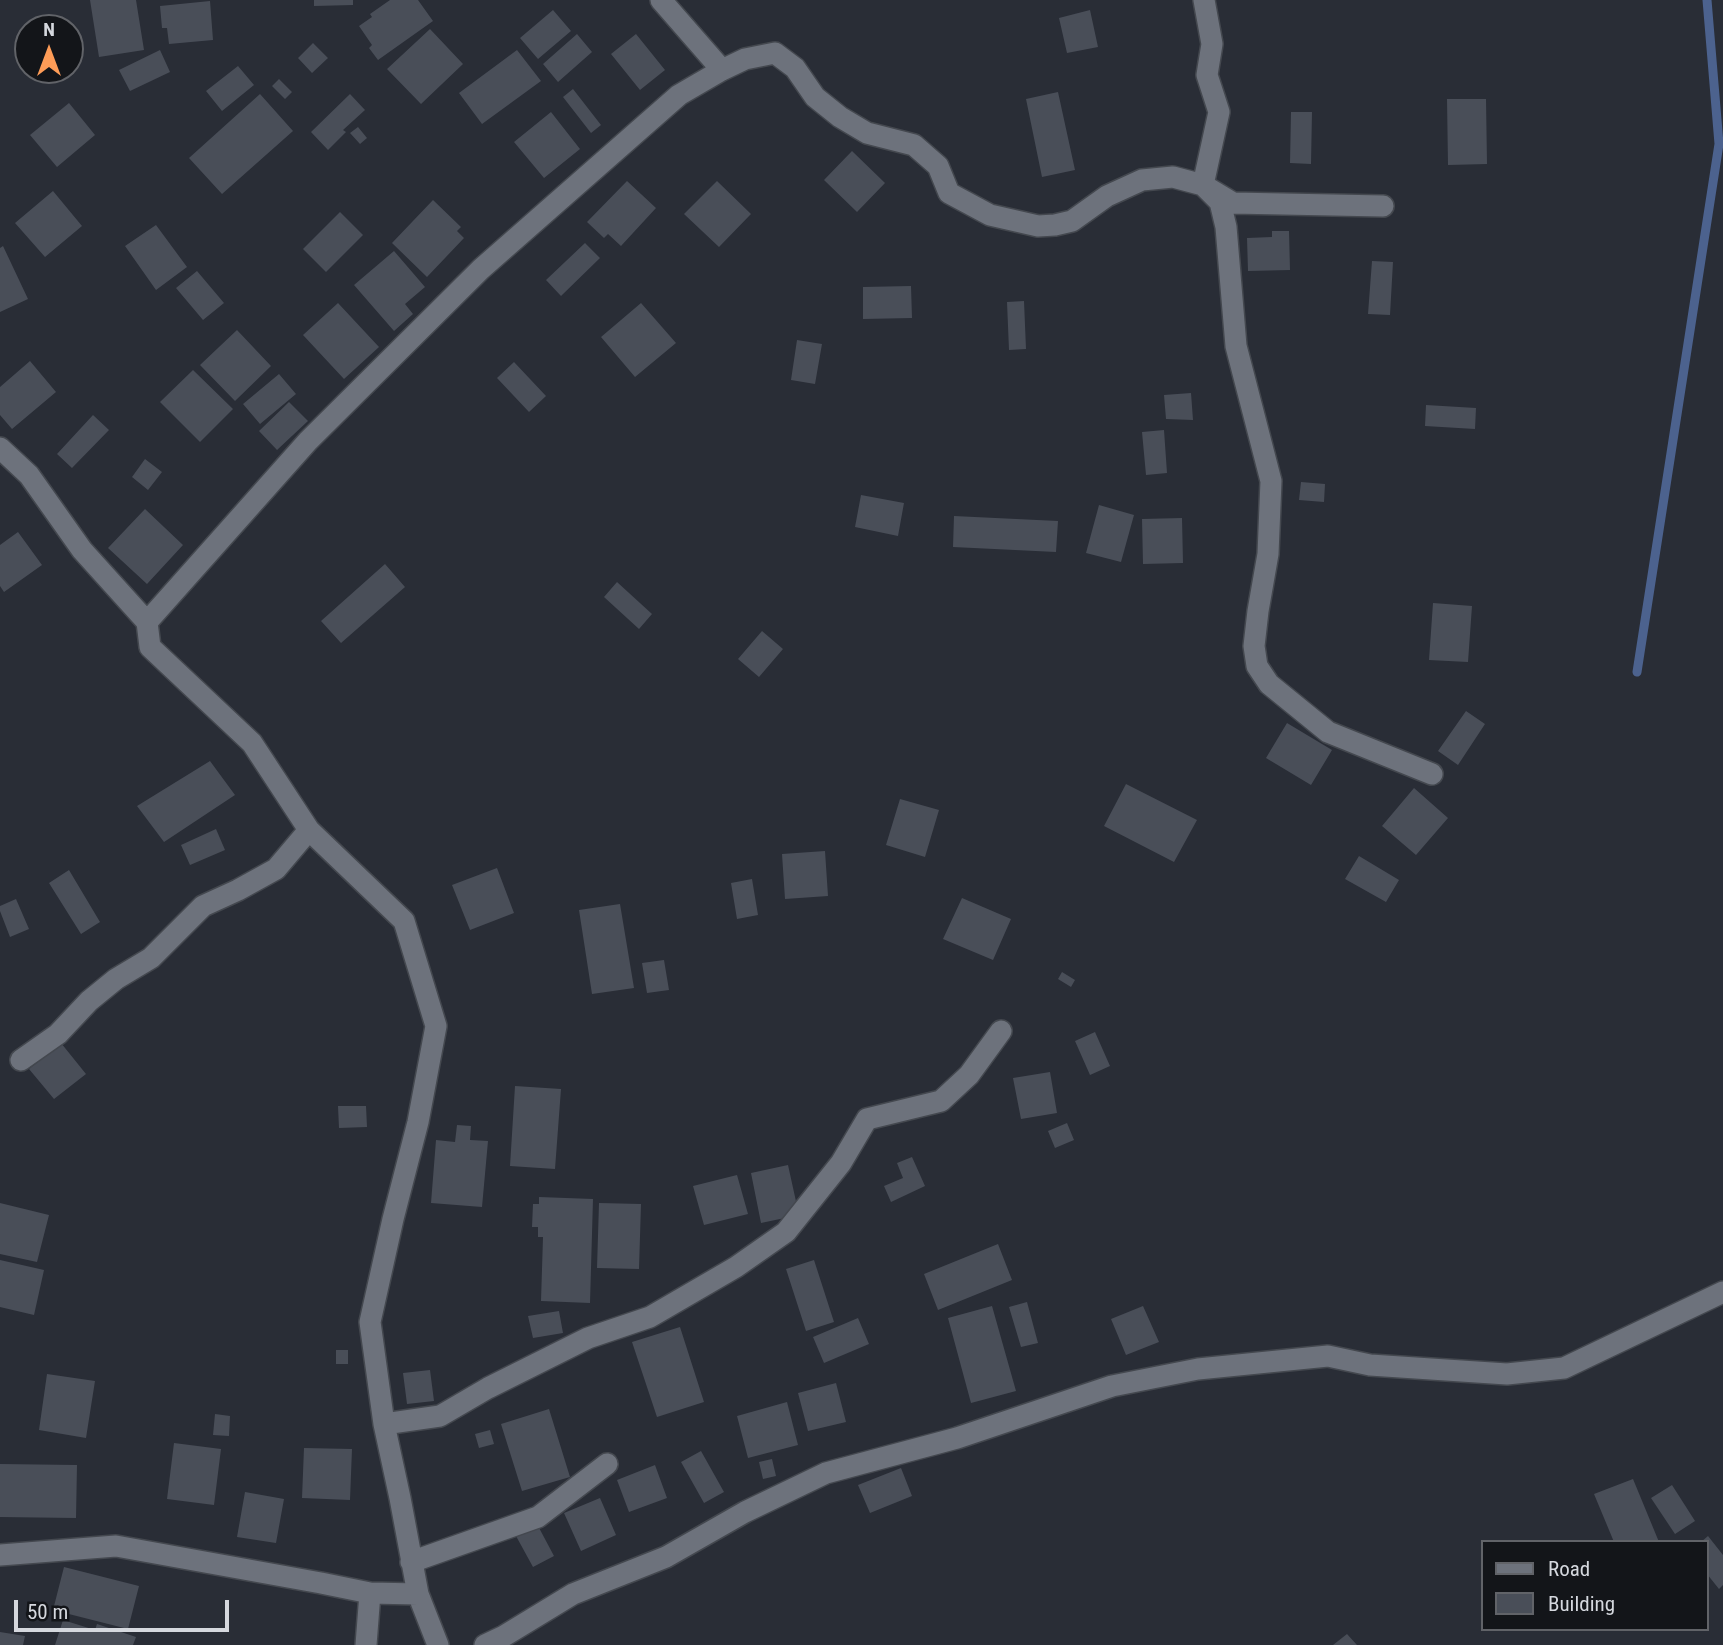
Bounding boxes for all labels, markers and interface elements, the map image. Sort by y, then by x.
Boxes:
north arrow [14,14,84,84]
text: N [43,18,55,41]
legend [1482,1540,1709,1631]
text: Road [1548,1557,1590,1581]
scale bar [18,1586,233,1630]
text: Building [1548,1592,1615,1616]
text: 50 m [27,1600,68,1624]

